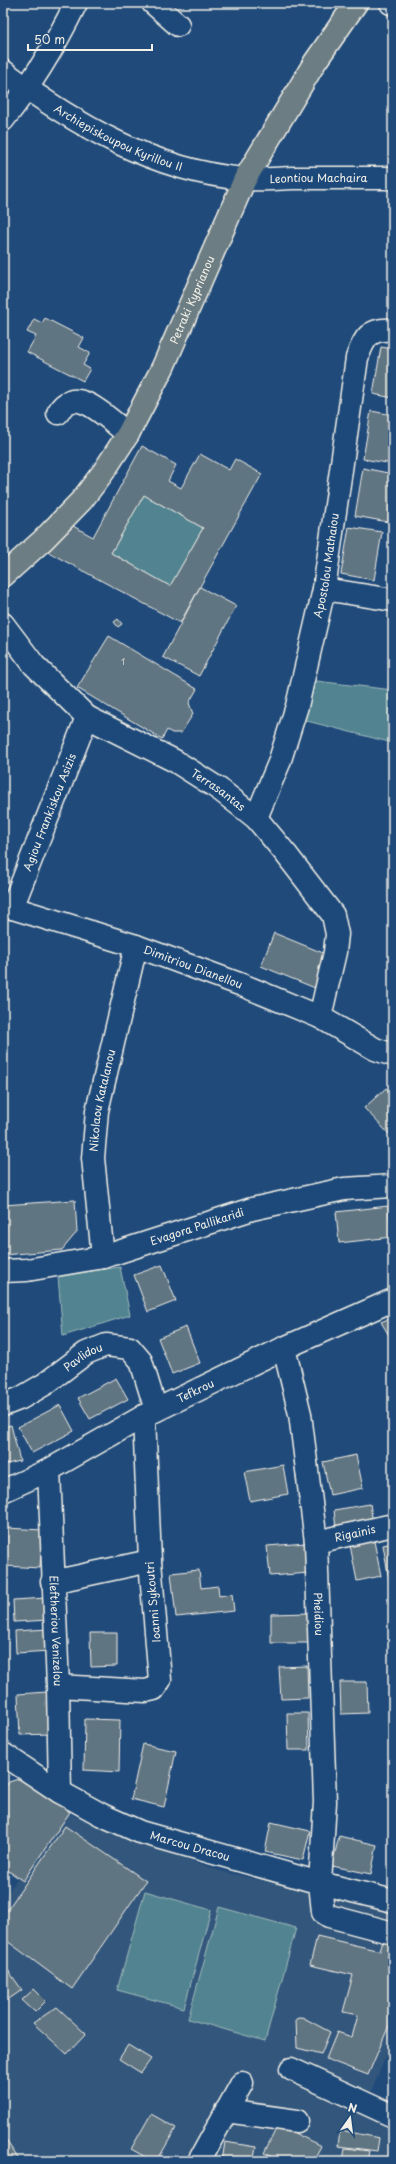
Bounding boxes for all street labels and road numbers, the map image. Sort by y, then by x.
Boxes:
street label: Archiepiskoupou Kyrillou II [51,100,185,175]
street label: Leontiou Machaira [269,169,368,187]
street label: Petraki Kyprianou [165,253,219,347]
street label: Apostolou Mathaiou [309,512,343,620]
street label: Agiou Frankiskou Asizis [18,750,80,873]
street label: Terrasantas [188,764,249,815]
street label: Dimitriou Dianellou [141,940,245,993]
street label: Nikolaou Katalanou [85,1047,119,1152]
street label: Evagora Pallikaridi [148,1203,246,1249]
street label: Pavlidou [60,1338,105,1375]
street label: Tefkrou [174,1374,217,1407]
street label: Rigainis [333,1520,377,1546]
street label: Ioanni Sykoutri [140,1561,165,1643]
street label: Eleftheriou Venizelou [45,1575,67,1687]
street label: Pheidiou [310,1592,328,1636]
street label: Marcou Dracou [148,1826,232,1865]

